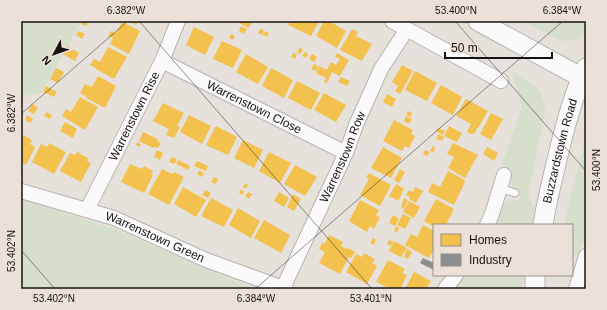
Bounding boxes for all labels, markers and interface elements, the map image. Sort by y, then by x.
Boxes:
text: 6.382°W [107,5,146,16]
text: 53.400°N [435,5,477,16]
text: 6.384°W [543,5,582,16]
north arrow [34,34,74,74]
scale bar [445,34,552,60]
text: 50 m [451,41,478,55]
text: N [39,54,54,67]
street label: Warrenstown Rise [106,69,163,163]
street label: Warrenstown Close [204,77,304,137]
text: 6.382°W [6,93,17,132]
street label: Buzzardstown Road [540,97,580,205]
street label: Warrenstown Row [317,109,368,205]
text: 53.400°N [591,149,602,191]
street label: Warrenstown Green [104,209,207,265]
legend [433,224,573,276]
text: 53.402°N [6,230,17,272]
text: Homes [469,233,507,247]
text: Industry [469,253,512,267]
text: 53.402°N [33,293,75,304]
text: 6.384°W [237,293,276,304]
text: 53.401°N [350,293,392,304]

